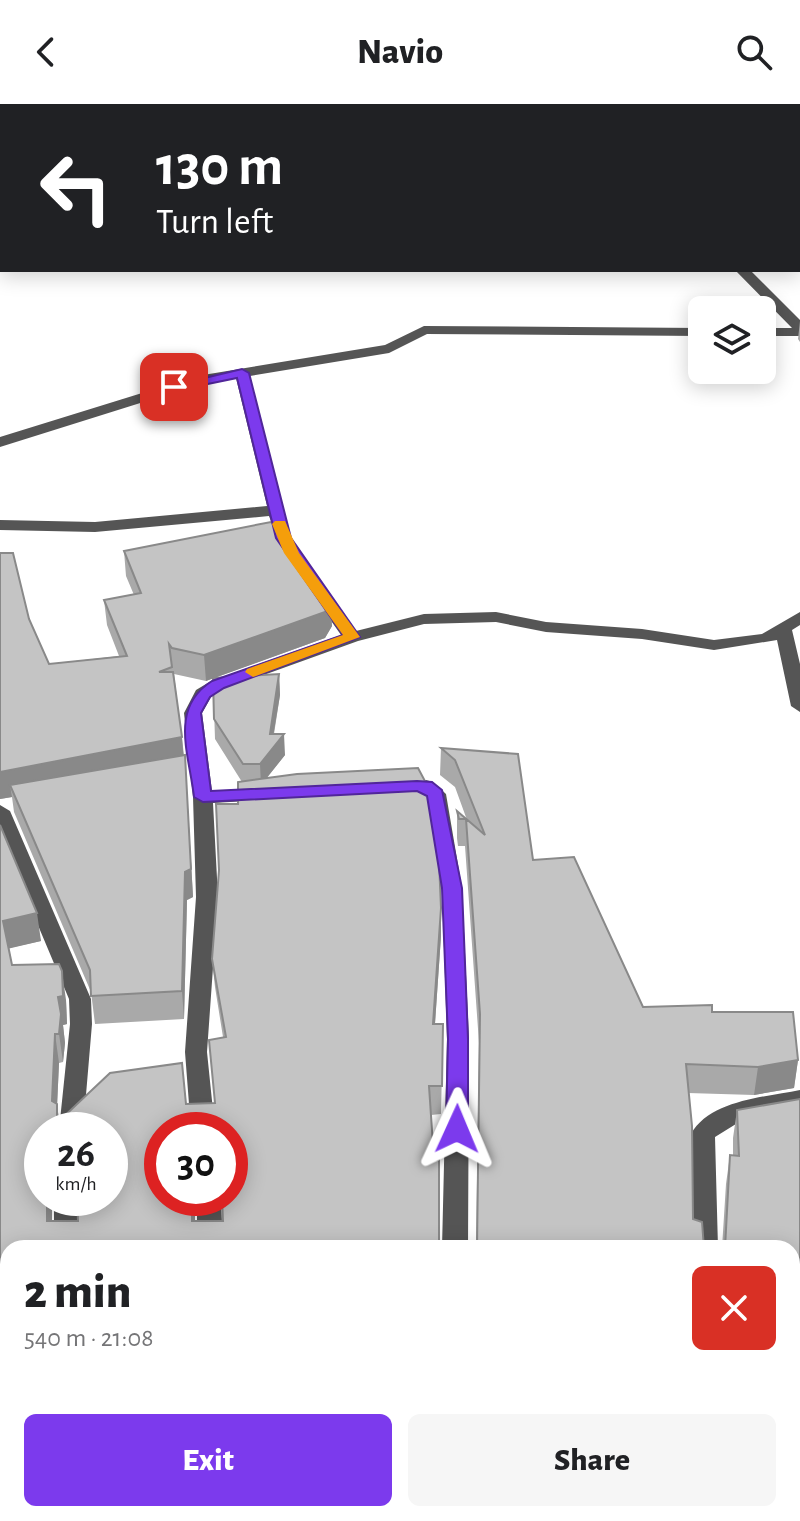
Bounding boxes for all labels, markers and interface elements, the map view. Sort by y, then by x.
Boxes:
icon: back [24,30,68,74]
icon: search [732,30,776,74]
text: Navio [357,34,443,70]
icon: left [24,136,128,240]
text: 130 m [156,139,283,195]
text: Turn left [156,204,273,240]
map controls [688,296,776,384]
button: layers [688,296,776,384]
pin [140,353,208,421]
icon: arrive [152,365,196,409]
position arrow [415,1087,499,1171]
speed limit sign: 30 [144,1112,248,1216]
text: 26 [57,1134,95,1174]
text: km/h [55,1174,97,1194]
button: close [692,1266,776,1350]
text: 2 min [24,1269,132,1317]
text: 540 m · 21:08 [24,1325,154,1351]
button: Exit [24,1414,392,1506]
button: Share [408,1414,776,1506]

